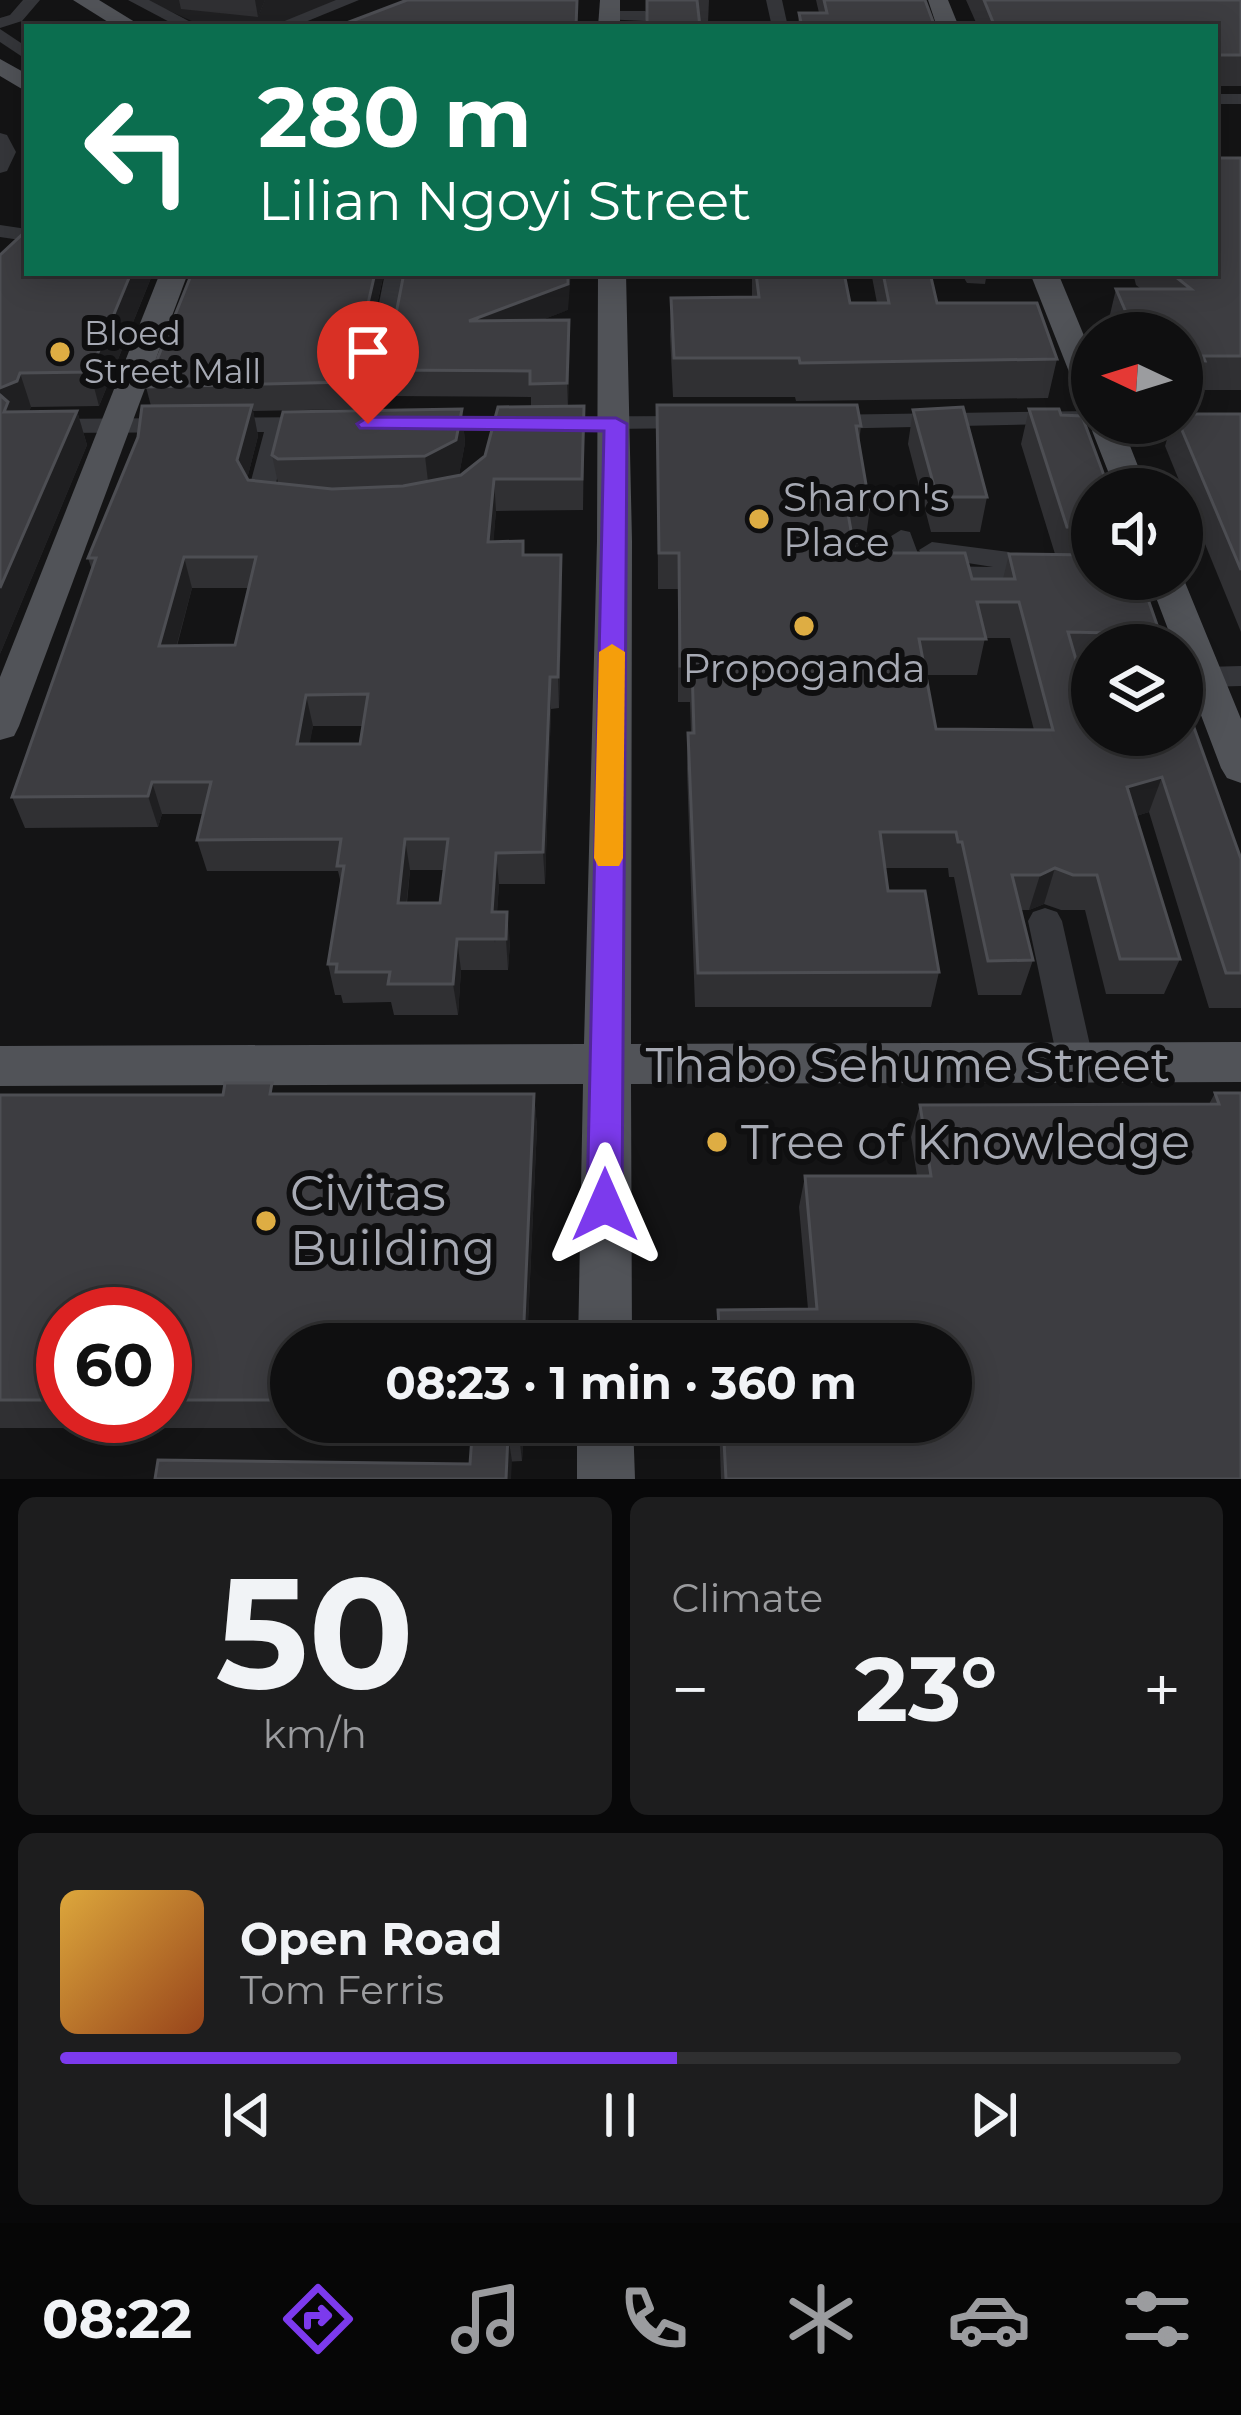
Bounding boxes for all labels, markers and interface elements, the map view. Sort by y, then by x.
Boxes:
text: 280 m [258,66,532,168]
icon: left [60,72,216,228]
text: Lilian Ngoyi Street [258,168,751,234]
pin [317,301,419,424]
north arrow [1071,312,1203,444]
map controls [1071,312,1203,756]
place label: Bloed Street Mall [84,313,261,391]
icon: arrive [335,319,401,385]
marker: Bloed Street Mall [47,339,73,365]
button: sound [1071,468,1203,600]
place label: Sharon's Place [783,473,949,566]
marker: Sharon's Place [746,506,772,532]
marker: Propoganda [791,613,817,639]
button: layers [1071,624,1203,756]
place label: Propoganda [682,644,926,692]
street label: Thabo Sehume Street [646,1036,1170,1094]
place label: Tree of Knowledge [741,1113,1190,1171]
marker: Tree of Knowledge [704,1129,730,1155]
position arrow [542,1142,668,1268]
place label: Civitas Building [290,1164,495,1277]
marker: Civitas Building [253,1208,279,1234]
speed limit sign: 60 [36,1287,192,1443]
text: 08:23 · 1 min · 360 m [385,1355,857,1410]
text: 50 [215,1537,414,1727]
text: Climate [672,1574,823,1622]
text: 23° [855,1634,998,1744]
text: − [672,1649,709,1730]
text: + [1143,1649,1181,1730]
text: km/h [263,1710,367,1758]
text: Open Road [240,1911,502,1966]
text: Tom Ferris [240,1966,444,2014]
icon: previous [214,2082,280,2148]
icon: pause [587,2082,653,2148]
icon: next [961,2082,1027,2148]
icon: directions [276,2277,360,2361]
icon: music [444,2277,528,2361]
icon: phone [612,2277,696,2361]
icon: climate [779,2277,863,2361]
icon: car [947,2277,1031,2361]
icon: filters [1115,2277,1199,2361]
text: 08:22 [42,2286,192,2352]

